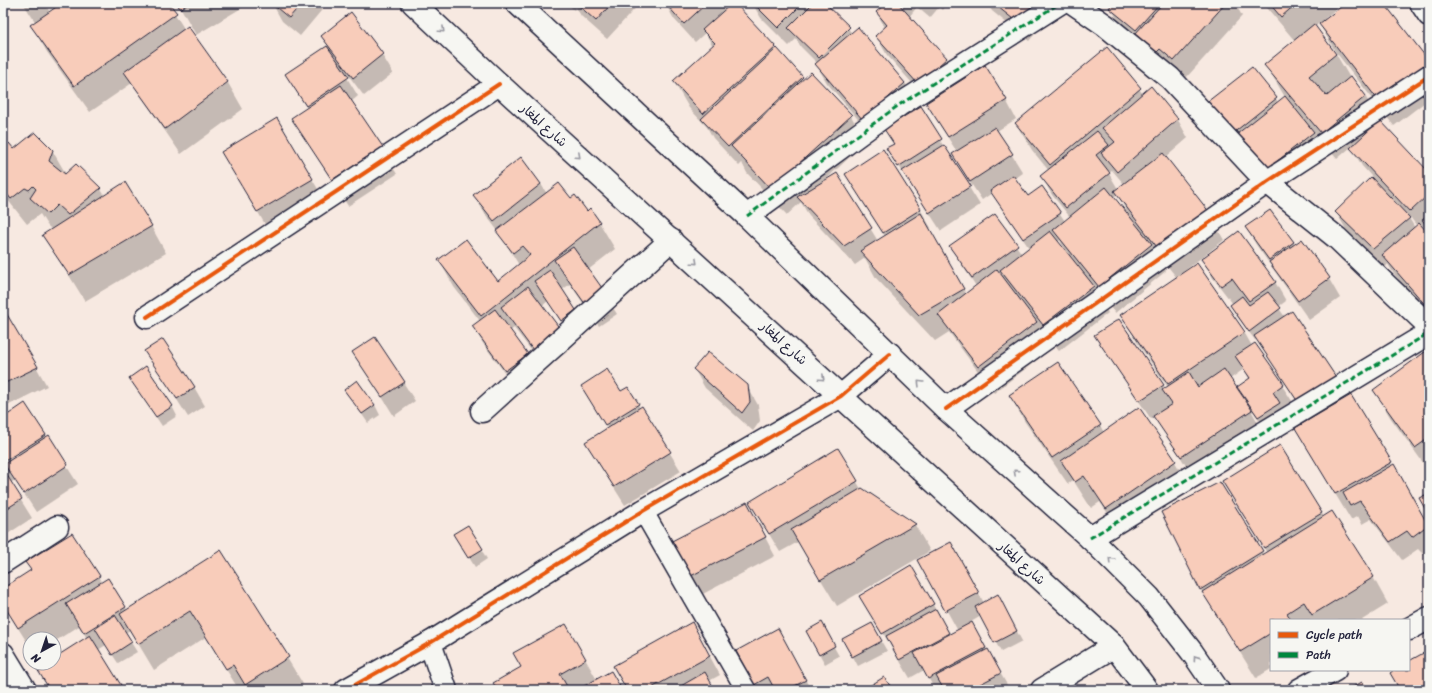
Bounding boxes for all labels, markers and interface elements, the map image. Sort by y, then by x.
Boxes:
one-way arrow [437,25,445,33]
street label: شارع المغار [514,97,573,153]
one-way arrow [573,151,581,159]
one-way arrow [690,258,698,265]
street label: شارع المغار [754,315,813,371]
one-way arrow [817,374,825,381]
one-way arrow [917,380,925,388]
one-way arrow [1013,469,1021,476]
street label: شارع المغار [992,535,1051,591]
one-way arrow [1108,557,1116,565]
legend [1270,619,1410,671]
text: Cycle path [1306,624,1362,646]
north arrow [22,631,62,671]
text: Path [1306,644,1331,666]
text: N [27,648,46,669]
one-way arrow [1193,655,1201,662]

